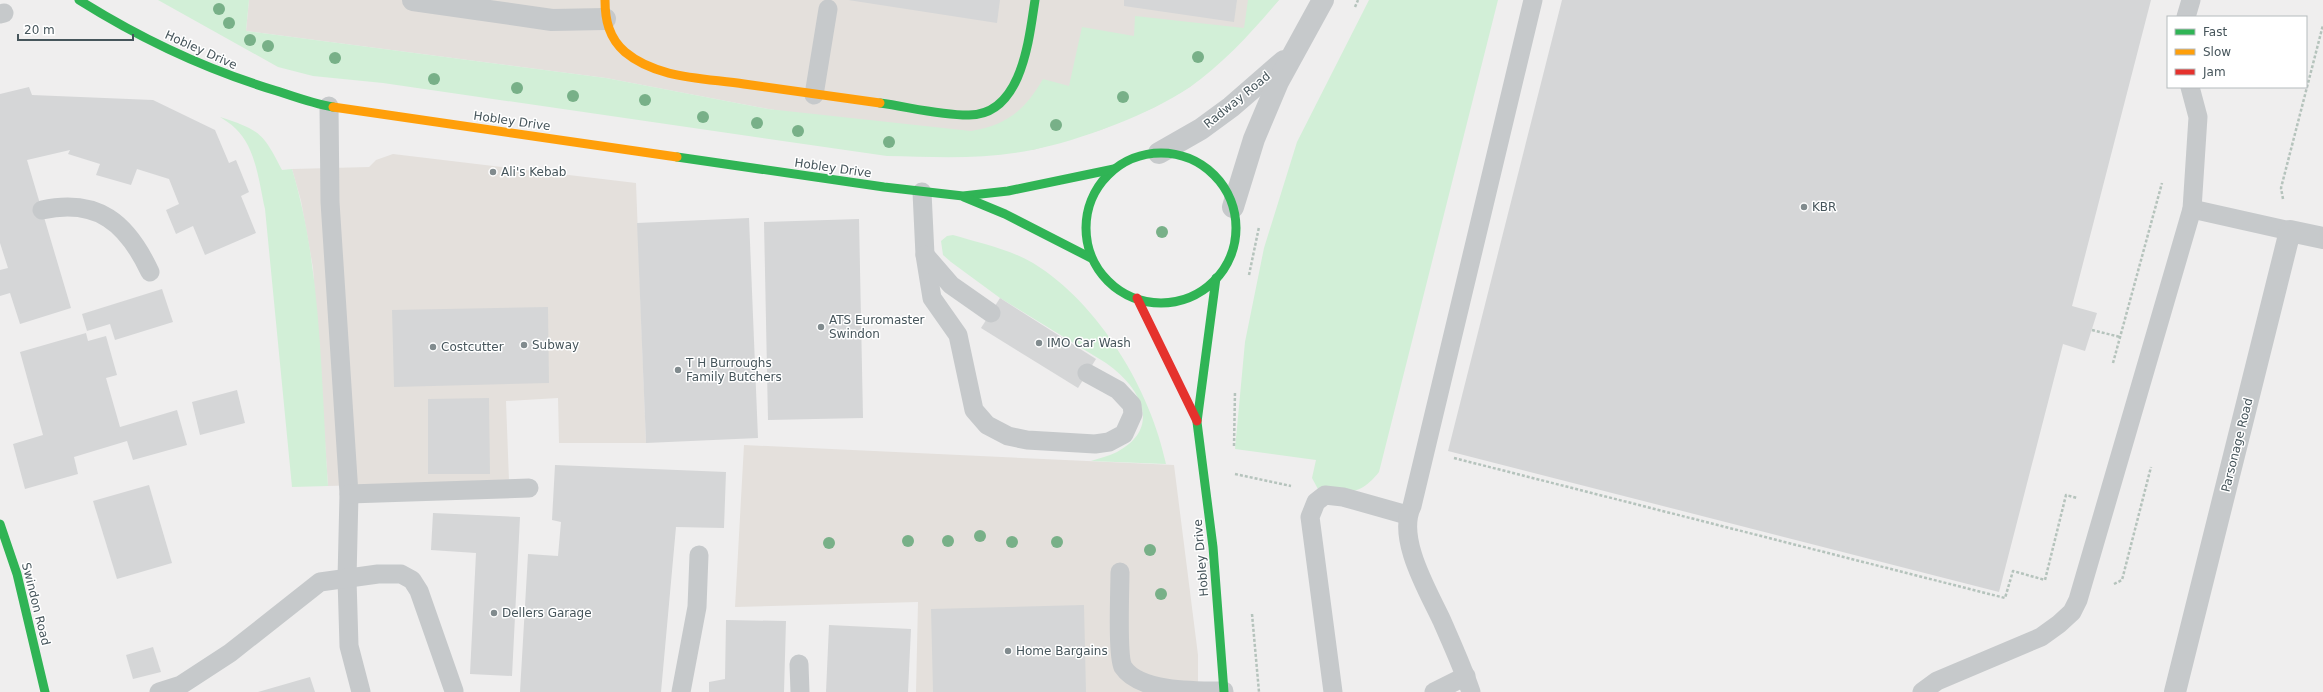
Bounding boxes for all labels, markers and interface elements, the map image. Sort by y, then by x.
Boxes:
scale bar [18,16,133,42]
legend [2167,16,2307,88]
text: 20 m [24,23,55,37]
text: Fast [2203,25,2227,39]
street label: Hobley Drive [163,28,239,72]
text: Slow [2203,45,2231,59]
text: Jam [2202,65,2226,79]
street label: Radway Road [1201,69,1273,131]
street label: Hobley Drive [473,109,551,133]
street label: Hobley Drive [794,156,872,180]
place label: Ali's Kebab [501,165,566,179]
marker: Ali's Kebab [488,167,498,177]
place label: KBR [1812,200,1836,214]
marker: KBR [1799,202,1809,212]
place label: ATS Euromaster Swindon [829,313,925,341]
marker: ATS Euromaster Swindon [816,322,826,332]
place label: IMO Car Wash [1047,336,1131,350]
place label: Subway [532,338,579,352]
marker: IMO Car Wash [1034,338,1044,348]
place label: Costcutter [441,340,504,354]
marker: Subway [519,340,529,350]
marker: Costcutter [428,342,438,352]
place label: T H Burroughs Family Butchers [685,356,782,384]
marker: T H Burroughs Family Butchers [673,365,683,375]
street label: Parsonage Road [2219,397,2255,493]
street label: Hobley Drive [1191,519,1211,597]
street label: Swindon Road [19,561,53,647]
place label: Dellers Garage [502,606,592,620]
marker: Dellers Garage [489,608,499,618]
place label: Home Bargains [1016,644,1108,658]
marker: Home Bargains [1003,646,1013,656]

